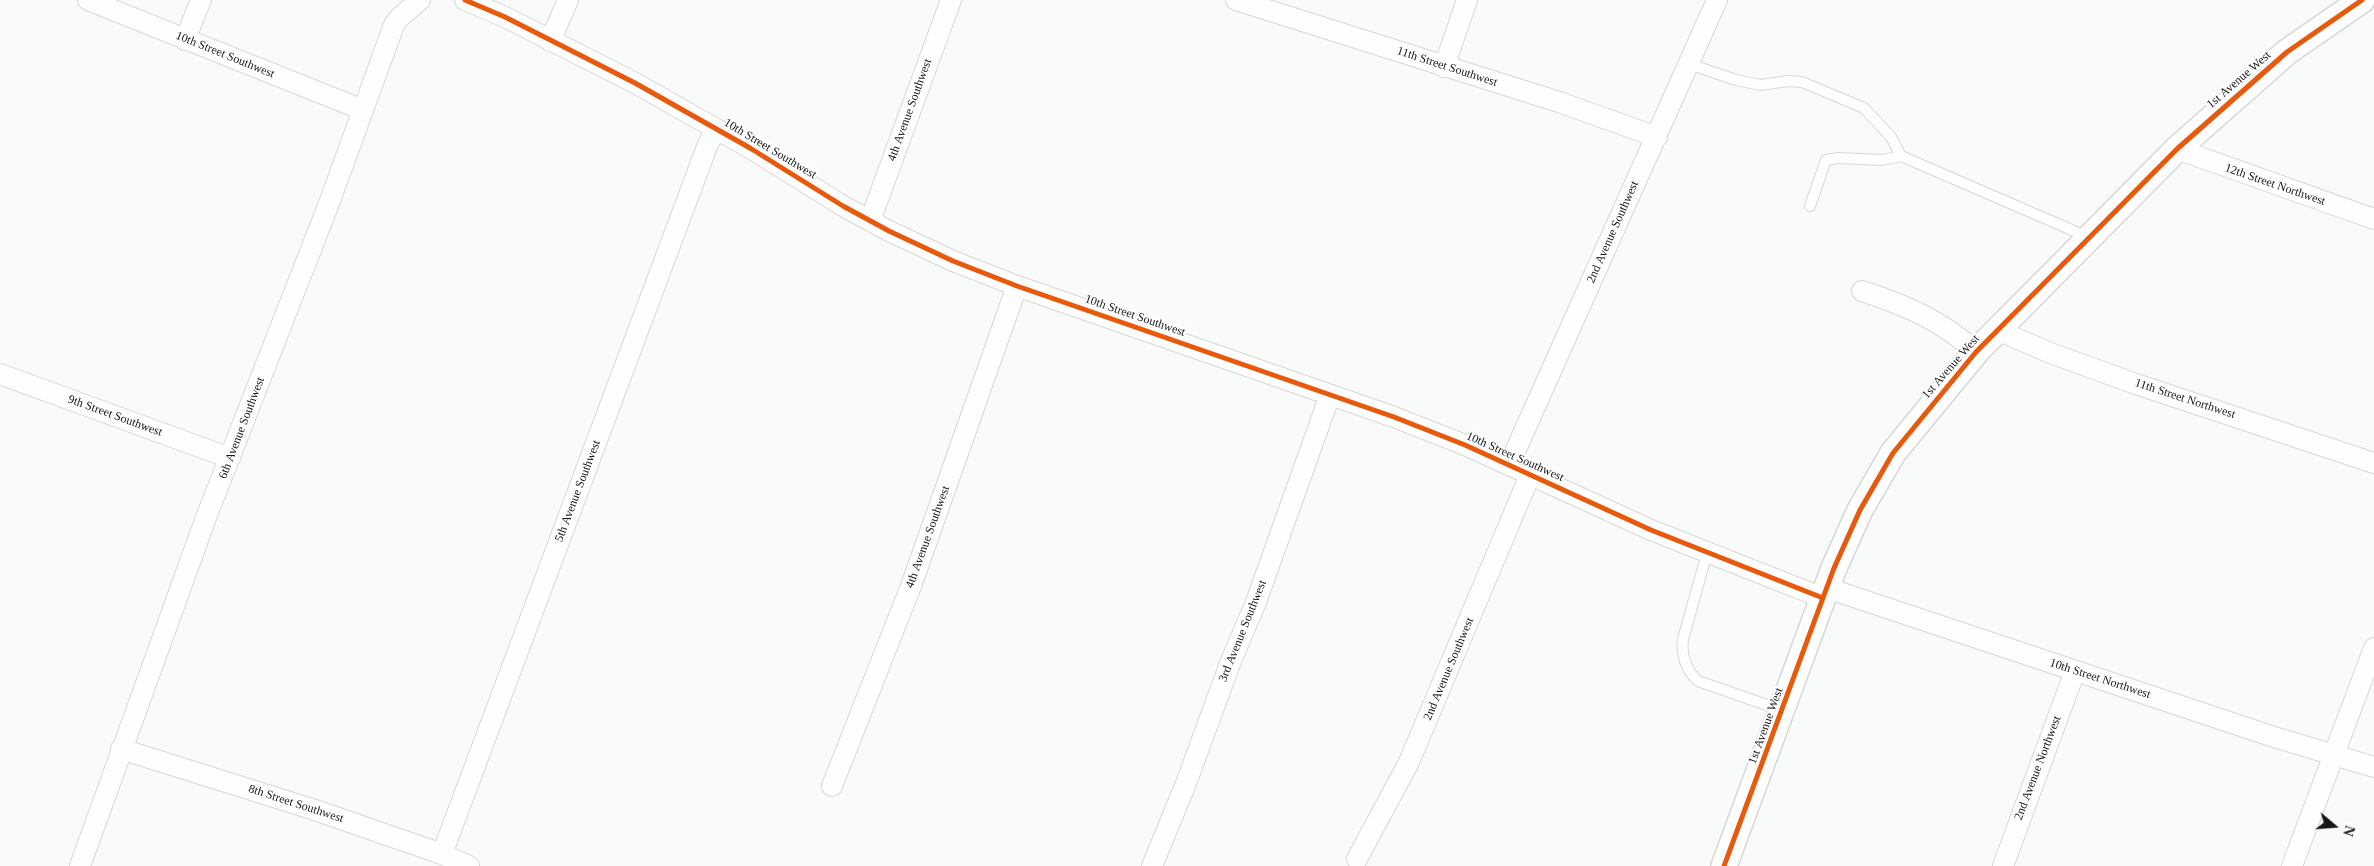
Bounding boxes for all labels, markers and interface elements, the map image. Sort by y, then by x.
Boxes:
street label: 10th Street Southwest [173,29,277,81]
street label: 11th Street Southwest [1395,44,1499,90]
street label: 1st Avenue West [2204,48,2274,112]
street label: 4th Avenue Southwest [885,57,935,163]
street label: 10th Street Southwest [721,116,819,182]
street label: 12th Street Northwest [2223,161,2327,209]
street label: 2nd Avenue Southwest [1584,179,1642,285]
street label: 10th Street Southwest [1083,292,1187,340]
street label: 1st Avenue West [1919,332,1983,402]
street label: 6th Avenue Southwest [216,375,268,481]
street label: 11th Street Northwest [2133,376,2237,422]
street label: 9th Street Southwest [66,392,164,440]
street label: 10th Street Southwest [1464,429,1566,485]
street label: 5th Avenue Southwest [552,438,604,544]
street label: 4th Avenue Southwest [903,484,953,590]
street label: 3rd Avenue Southwest [1216,578,1270,684]
street label: 2nd Avenue Southwest [1421,615,1477,723]
street label: 10th Street Northwest [2048,656,2152,702]
street label: 1st Avenue West [1746,686,1786,766]
street label: 2nd Avenue Northwest [2011,714,2065,822]
street label: 8th Street Southwest [247,782,345,826]
north arrow [2309,801,2359,851]
text: N [2340,824,2357,838]

